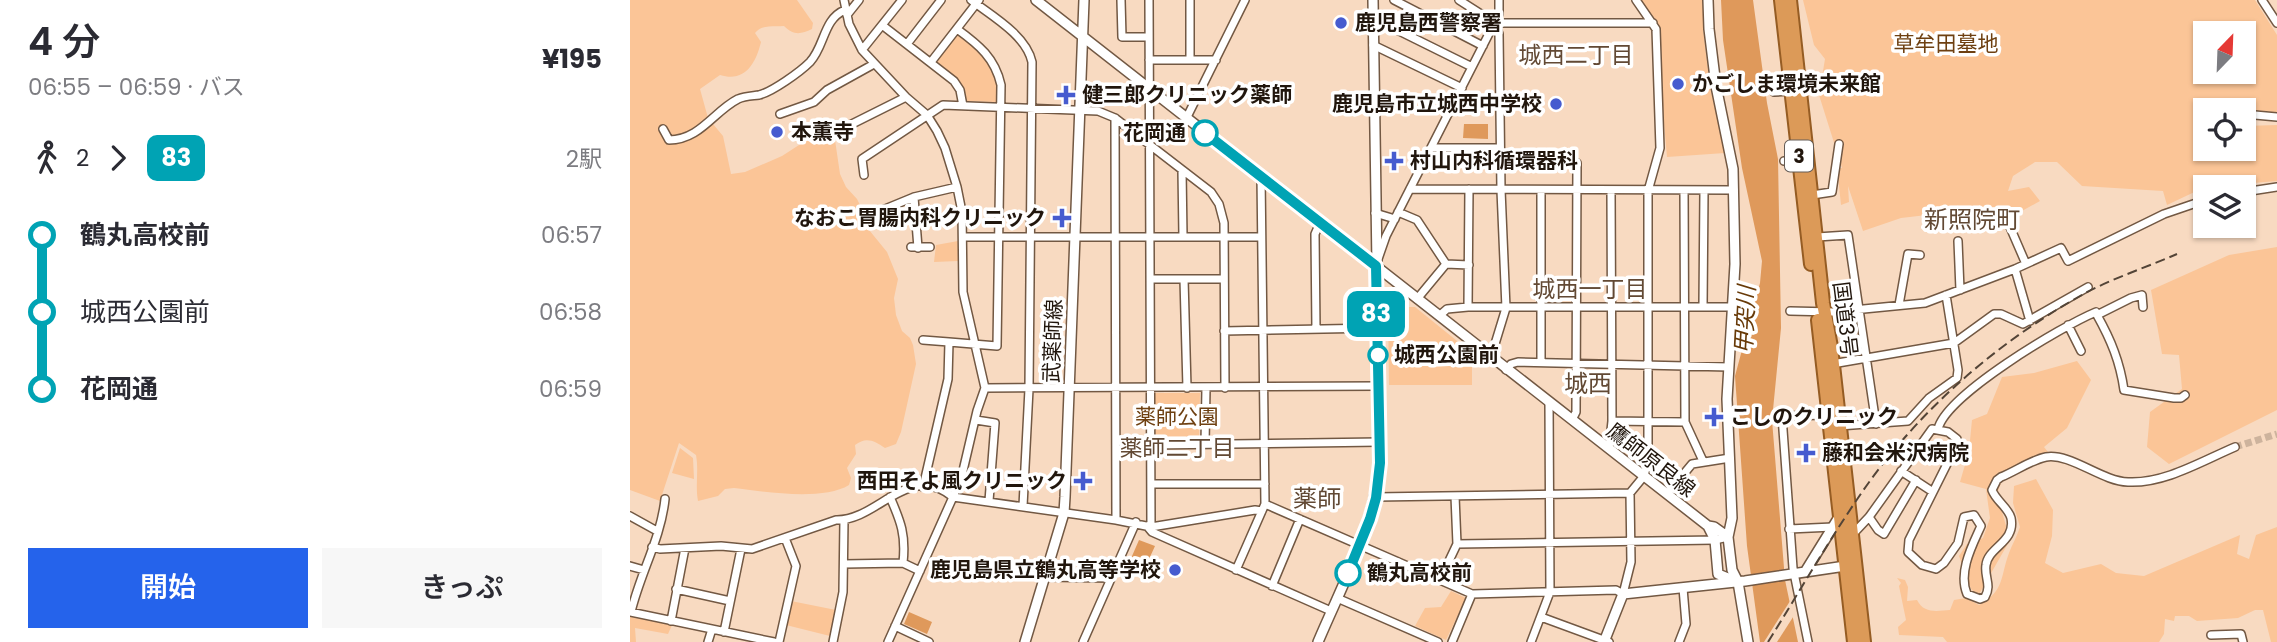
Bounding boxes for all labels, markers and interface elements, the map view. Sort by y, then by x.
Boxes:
place label: 鹿児島西警察署 [1355,8,1502,37]
text: 4 分 [28,15,100,68]
marker: 鹿児島西警察署 [1333,15,1349,31]
north arrow [2193,21,2256,84]
map controls [2193,21,2256,238]
park label: 草牟田墓地 [1894,29,1999,58]
district label: 城西二丁目 [1519,39,1634,71]
text: ¥195 [542,41,602,77]
place label: かごしま環境未来館 [1692,69,1881,98]
text: 06:55 – 06:59 · バス [28,71,245,103]
marker: かごしま環境未来館 [1670,76,1686,92]
place label: 健三郎クリニック薬師 [1082,80,1292,109]
marker: 健三郎クリニック薬師 [1056,85,1076,105]
place label: 鹿児島市立城西中学校 [1332,89,1542,118]
marker: 鹿児島市立城西中学校 [1548,96,1564,112]
button: locate [2193,98,2256,161]
place label: 本薫寺 [791,117,854,146]
place label: 花岡通 [1123,118,1186,147]
marker: 花岡通 [1192,120,1218,146]
marker: 本薫寺 [769,124,785,140]
icon: walk [28,139,66,177]
icon: forward [99,139,137,177]
road number: 3 [1785,140,1813,172]
text: 83 [161,141,191,174]
text: 2 [76,142,89,174]
text: 2駅 [566,143,602,175]
place label: 村山内科循環器科 [1410,146,1578,175]
marker: 村山内科循環器科 [1384,151,1404,171]
button: layers [2193,175,2256,238]
place label: なおこ胃腸内科クリニック [794,203,1046,232]
district label: 新照院町 [1924,203,2020,236]
marker: なおこ胃腸内科クリニック [1052,208,1072,228]
text: 鶴丸高校前 [80,217,210,253]
text: 06:57 [541,219,602,251]
district label: 城西一丁目 [1533,273,1648,305]
street label: 国道3号 [1827,280,1864,358]
water label: 甲突川 [1727,282,1763,355]
line badge: 83 [1344,291,1408,337]
text: 城西公園前 [80,294,210,330]
text: 06:58 [539,296,602,328]
text: 83 [1361,297,1391,330]
street label: 武薬師線 [1037,299,1068,383]
place label: 城西公園前 [1394,340,1499,369]
marker: 城西公園前 [1368,345,1388,365]
district label: 城西 [1564,367,1612,400]
text: 花岡通 [80,371,158,407]
text: 06:59 [539,373,602,405]
park label: 薬師公園 [1135,402,1219,431]
place label: こしのクリニック [1730,402,1898,431]
marker: こしのクリニック [1704,407,1724,427]
street label: 鷹師原良線 [1601,416,1702,503]
district label: 薬師二丁目 [1120,432,1235,464]
place label: 藤和会米沢病院 [1822,438,1969,467]
marker: 藤和会米沢病院 [1796,443,1816,463]
place label: 西田そよ風クリニック [857,466,1067,495]
marker: 西田そよ風クリニック [1073,471,1093,491]
district label: 薬師 [1293,482,1341,515]
button: 開始 [28,548,308,628]
button: きっぷ [322,548,602,628]
place label: 鹿児島県立鶴丸高等学校 [930,555,1161,584]
place label: 鶴丸高校前 [1367,558,1472,587]
marker: 鶴丸高校前 [1335,560,1361,586]
marker: 鹿児島県立鶴丸高等学校 [1167,562,1183,578]

